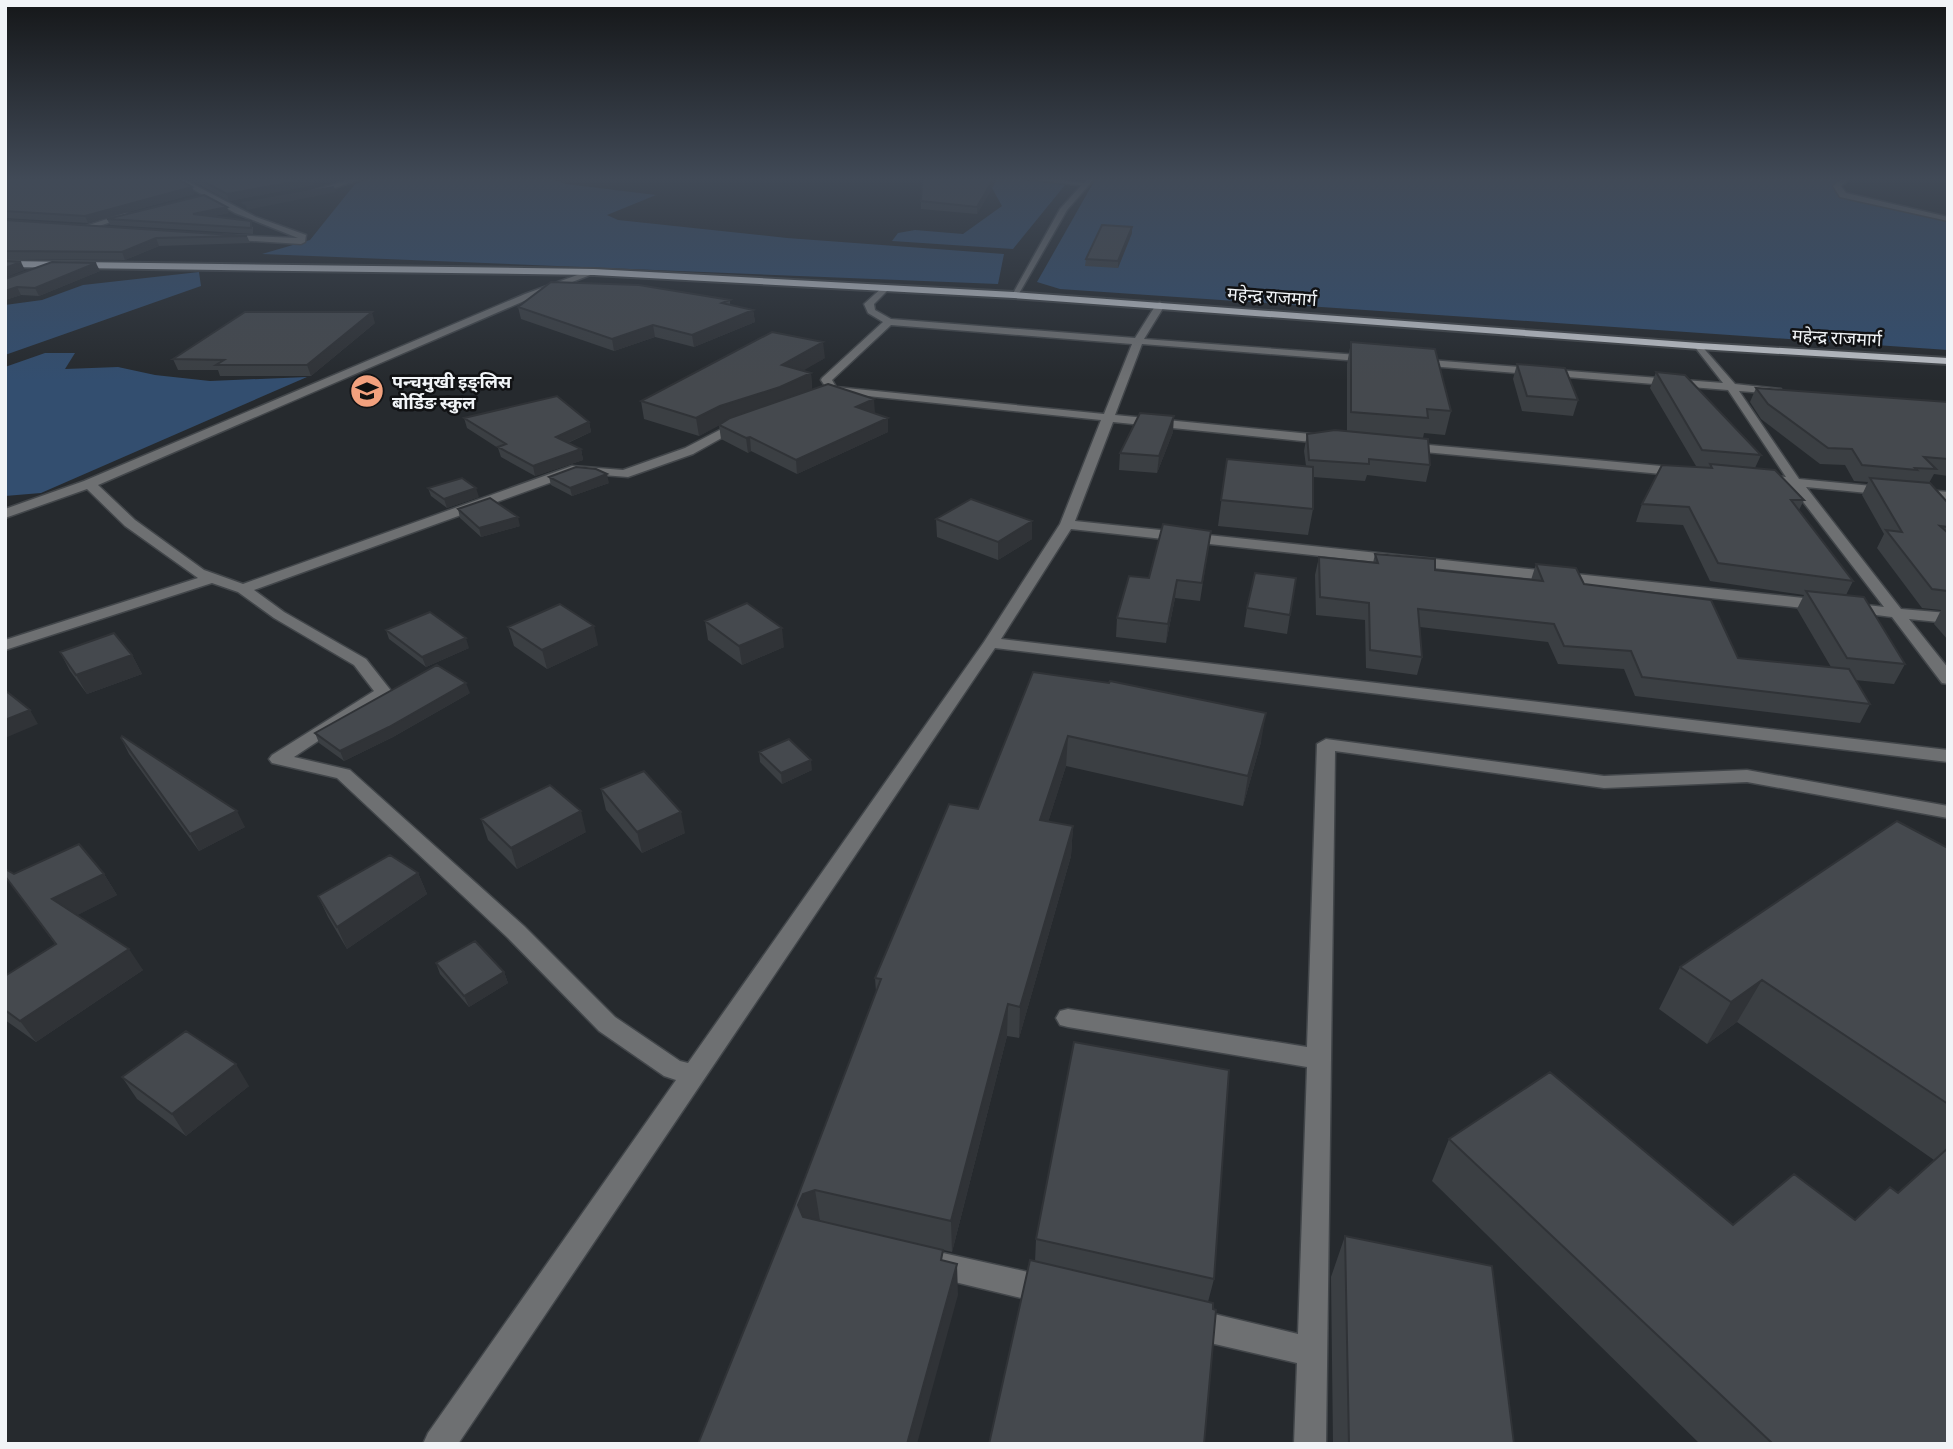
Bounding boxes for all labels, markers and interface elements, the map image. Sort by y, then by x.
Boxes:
street label: महेन्द्र राजमार्ग [1226,282,1319,310]
street label: महेन्द्र राजमार्ग [1792,324,1883,350]
place label: पन्चमुखी इङ्लिस बोर्डिङ स्कुल [392,370,512,414]
school or university icon: पन्चमुखी इङ्लिस बोर्डिङ स्कुल [348,372,386,410]

